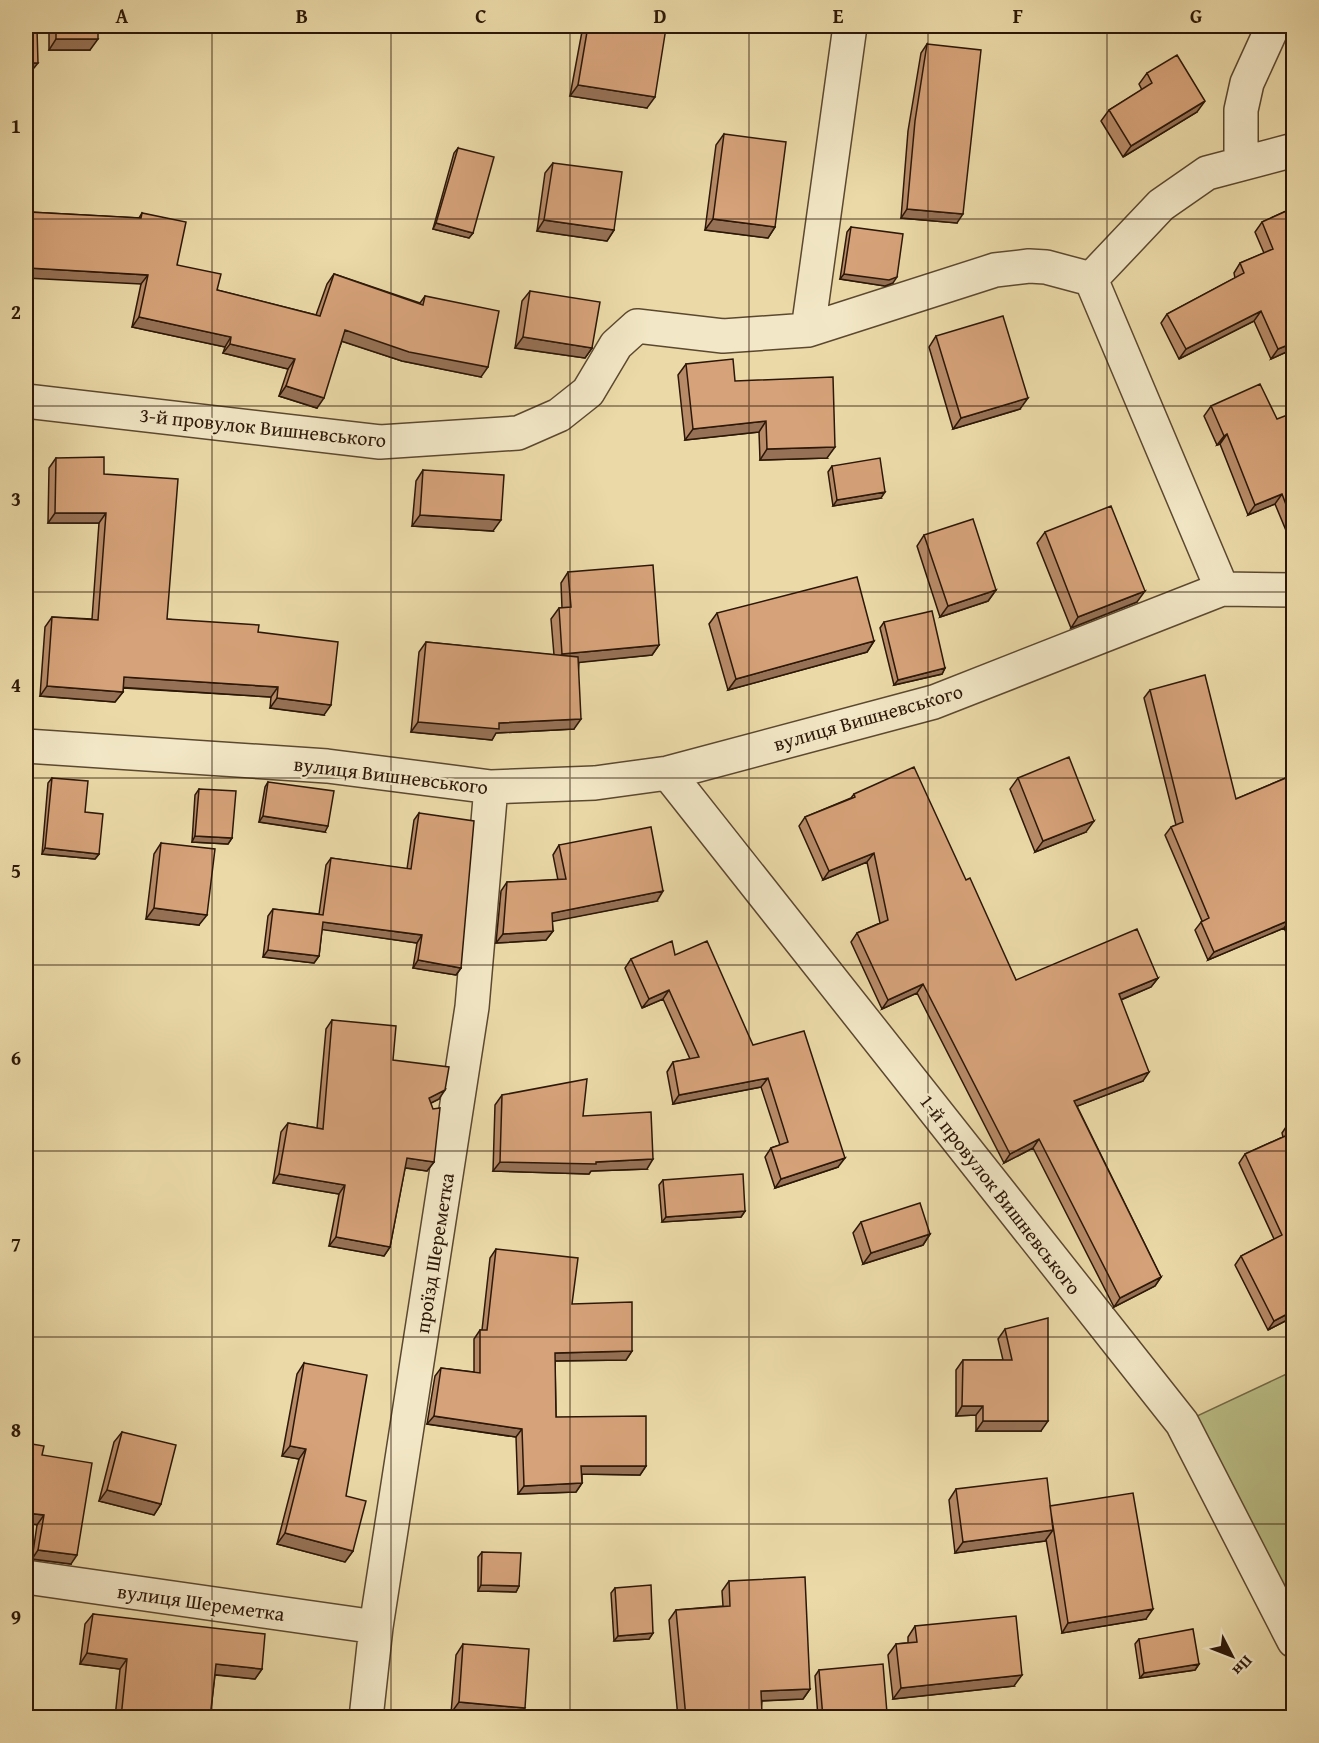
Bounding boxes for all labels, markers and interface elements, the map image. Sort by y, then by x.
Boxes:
text: A [116,1,129,30]
text: B [296,1,308,30]
text: C [475,1,487,30]
text: D [653,1,667,30]
text: E [833,1,844,30]
text: F [1013,1,1023,30]
text: G [1190,1,1202,30]
text: 1 [11,111,21,140]
text: 2 [11,297,21,326]
street label: 3-й провулок Вишневського [138,400,388,454]
text: 3 [11,484,21,513]
text: 4 [11,670,21,699]
street label: вулиця Вишневського [770,676,966,758]
street label: вулиця Вишневського [292,749,490,801]
text: 5 [11,856,21,885]
text: 6 [11,1043,21,1072]
street label: 1-й провулок Вишневського [913,1087,1089,1301]
street label: проїзд Шереметка [407,1170,461,1335]
text: 7 [11,1229,21,1258]
text: 8 [11,1415,21,1444]
street label: вулиця Шереметка [116,1576,287,1628]
text: 9 [11,1602,21,1631]
north arrow [1202,1626,1262,1686]
text: Пн [1227,1650,1259,1682]

